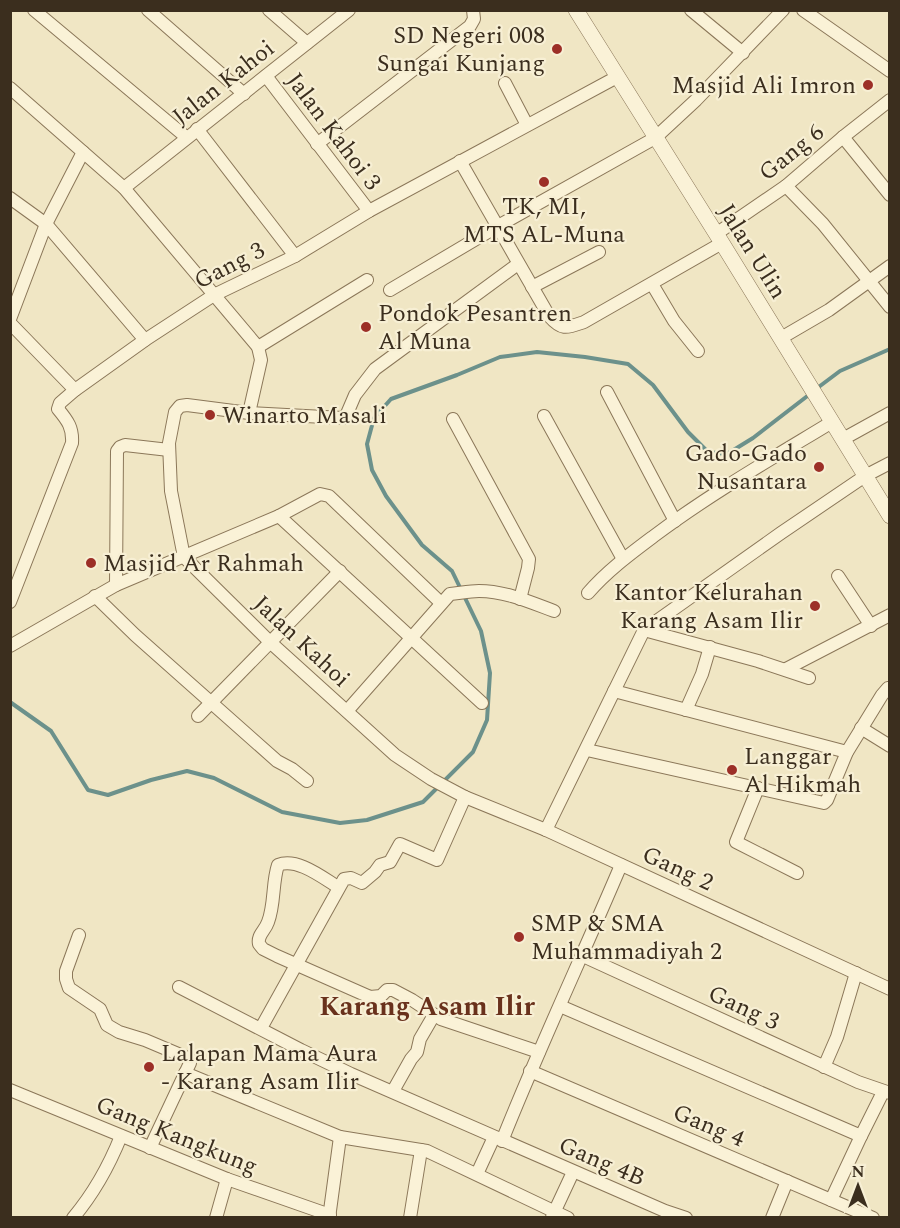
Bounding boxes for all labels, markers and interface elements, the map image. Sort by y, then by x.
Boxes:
place label: SD Negeri 008 Sungai Kunjang [377,18,545,82]
street label: Jalan Kahoi [165,31,283,134]
marker: SD Negeri 008 Sungai Kunjang [550,42,564,56]
street label: Jalan Kahoi 3 [277,65,390,198]
place label: Masjid Ali Imron [672,68,856,104]
marker: Masjid Ali Imron [861,78,875,92]
street label: Gang 6 [751,115,832,190]
marker: TK, MI, MTS AL-Muna [537,175,551,189]
place label: TK, MI, MTS AL-Muna [463,189,625,253]
street label: Jalan Ulin [709,197,796,306]
street label: Gang 3 [188,233,271,299]
place label: Pondok Pesantren Al Muna [378,296,572,360]
marker: Pondok Pesantren Al Muna [359,320,373,334]
place label: Winarto Masali [222,398,387,434]
marker: Winarto Masali [203,408,217,422]
place label: Gado-Gado Nusantara [685,436,807,500]
marker: Gado-Gado Nusantara [812,460,826,474]
place label: Masjid Ar Rahmah [103,546,304,582]
marker: Masjid Ar Rahmah [84,556,98,570]
place label: Kantor Kelurahan Karang Asam Ilir [614,575,803,639]
street label: Jalan Kahoi [244,587,358,696]
marker: Kantor Kelurahan Karang Asam Ilir [808,599,822,613]
place label: Langgar Al Hikmah [744,739,861,803]
marker: Langgar Al Hikmah [725,763,739,777]
street label: Gang 2 [636,837,719,901]
place label: SMP & SMA Muhammadiyah 2 [531,906,722,970]
marker: SMP & SMA Muhammadiyah 2 [512,930,526,944]
street label: Gang 3 [702,976,785,1040]
district label: Karang Asam Ilir [319,986,535,1028]
place label: Lalapan Mama Aura - Karang Asam Ilir [161,1036,378,1100]
marker: Lalapan Mama Aura - Karang Asam Ilir [142,1060,156,1074]
street label: Gang Kangkung [90,1087,263,1185]
street label: Gang 4 [667,1095,750,1157]
street label: Gang 4B [553,1128,650,1196]
north arrow [828,1156,888,1216]
text: N [851,1160,865,1184]

